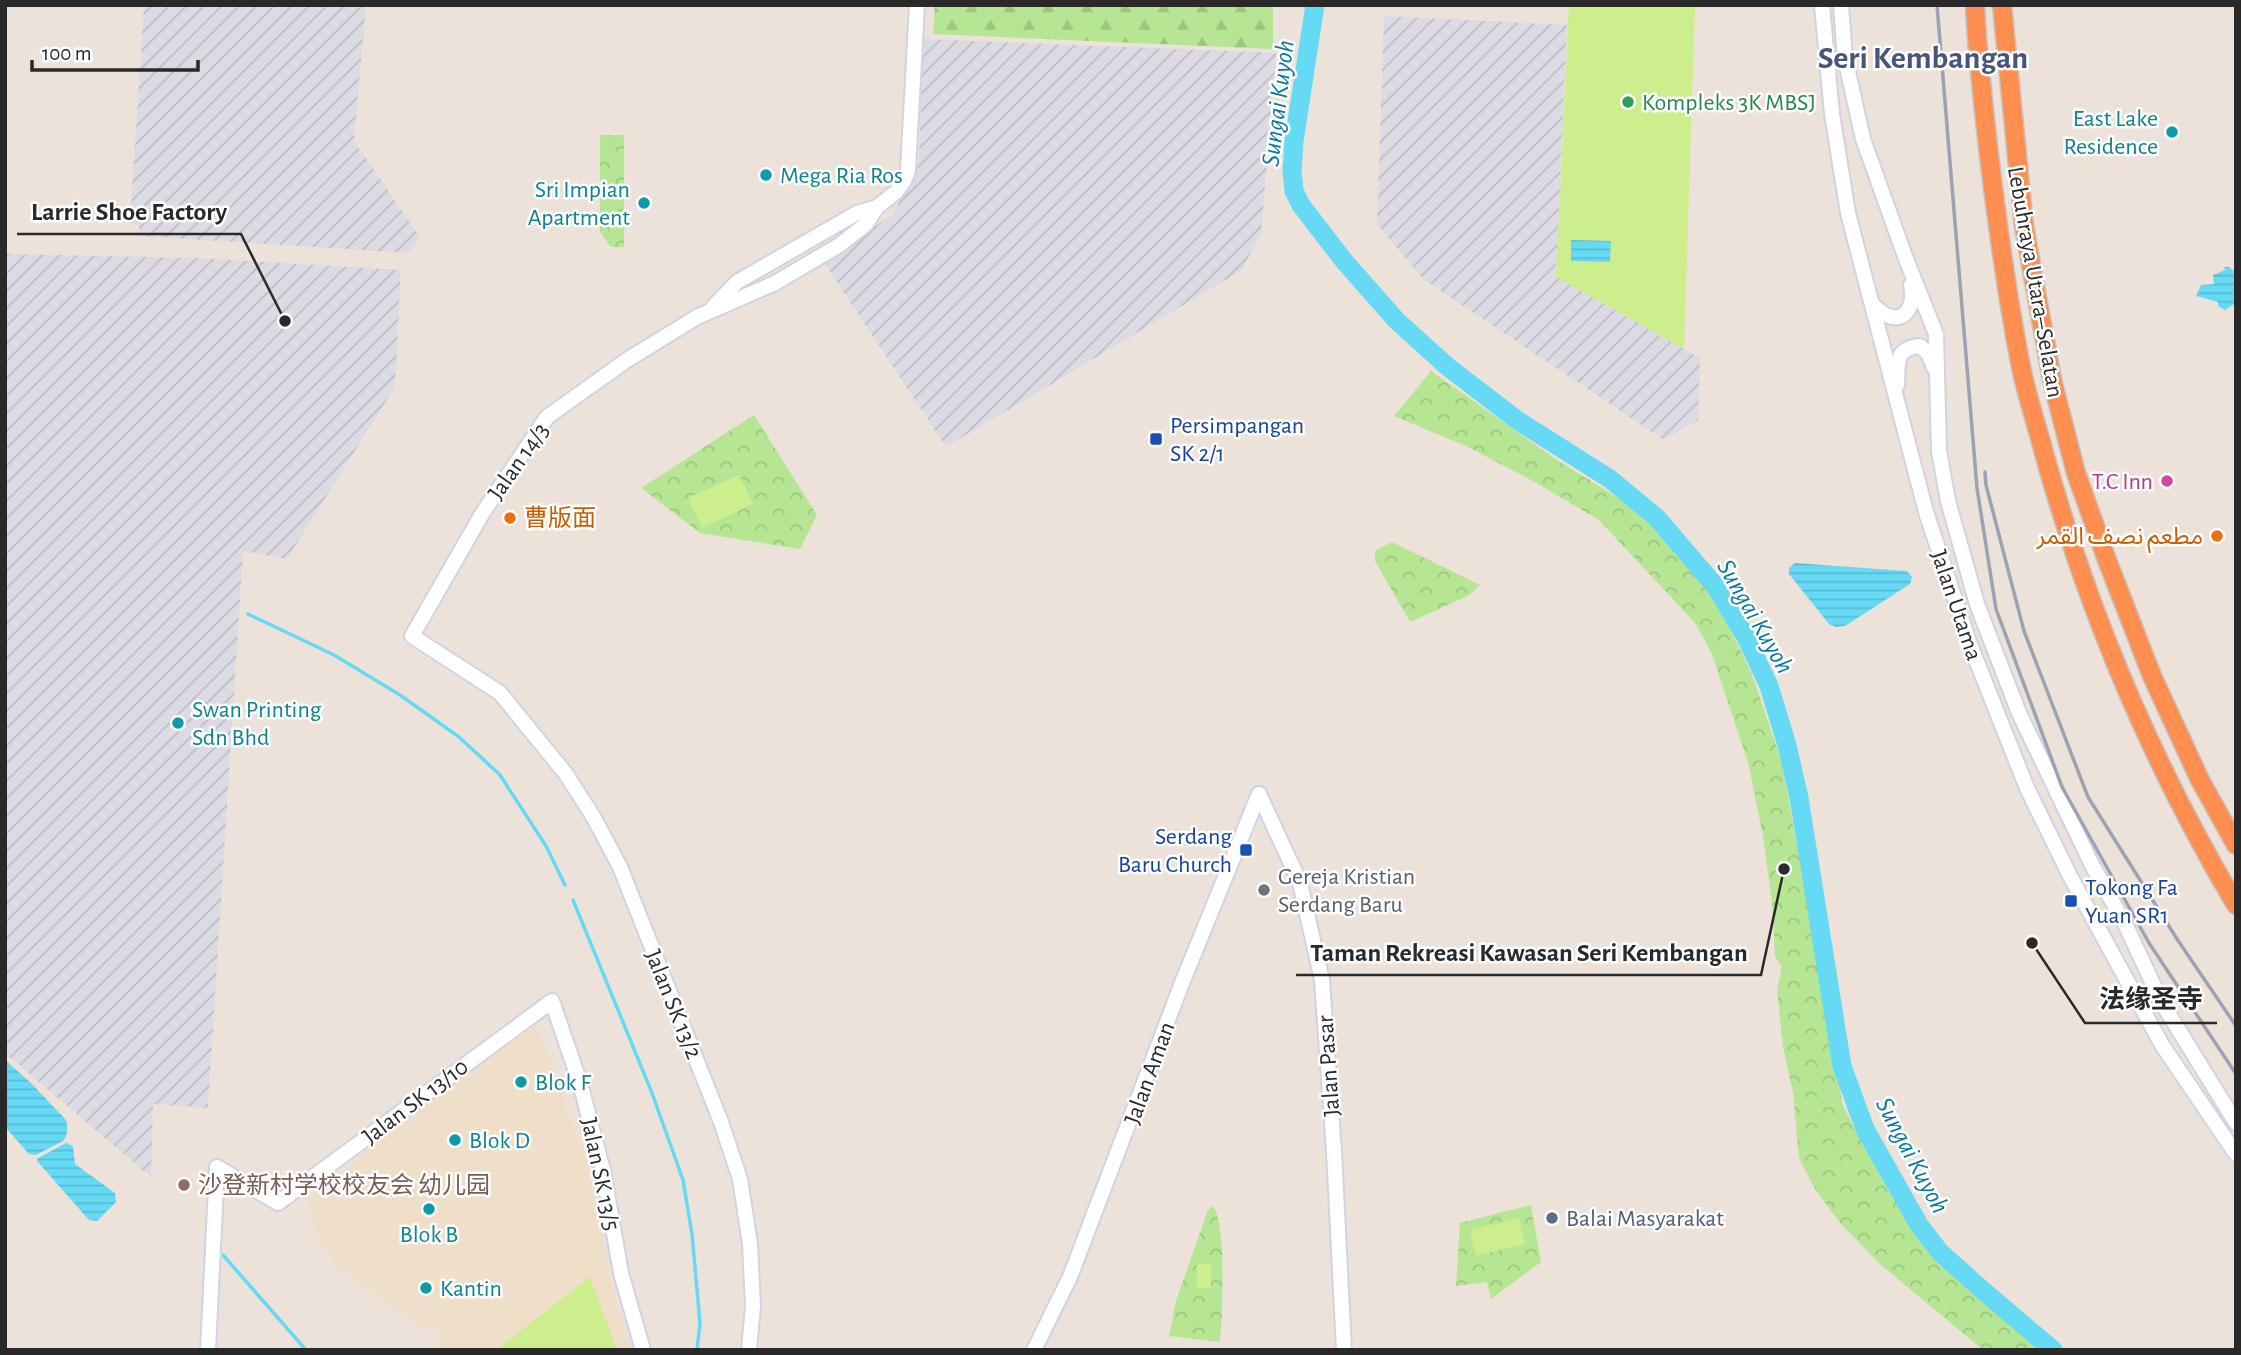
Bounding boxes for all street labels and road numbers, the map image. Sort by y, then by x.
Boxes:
street label: Lebuhraya Utara–Selatan [2003,165,2067,400]
street label: Jalan 14/3 [484,419,554,504]
street label: Jalan Utama [1926,547,1986,664]
street label: Jalan SK 13/2 [640,946,706,1063]
street label: Jalan Pasar [1313,1014,1345,1117]
street label: Jalan Aman [1120,1019,1180,1128]
street label: Jalan SK 13/10 [358,1054,473,1149]
street label: Jalan SK 13/5 [576,1116,624,1233]

